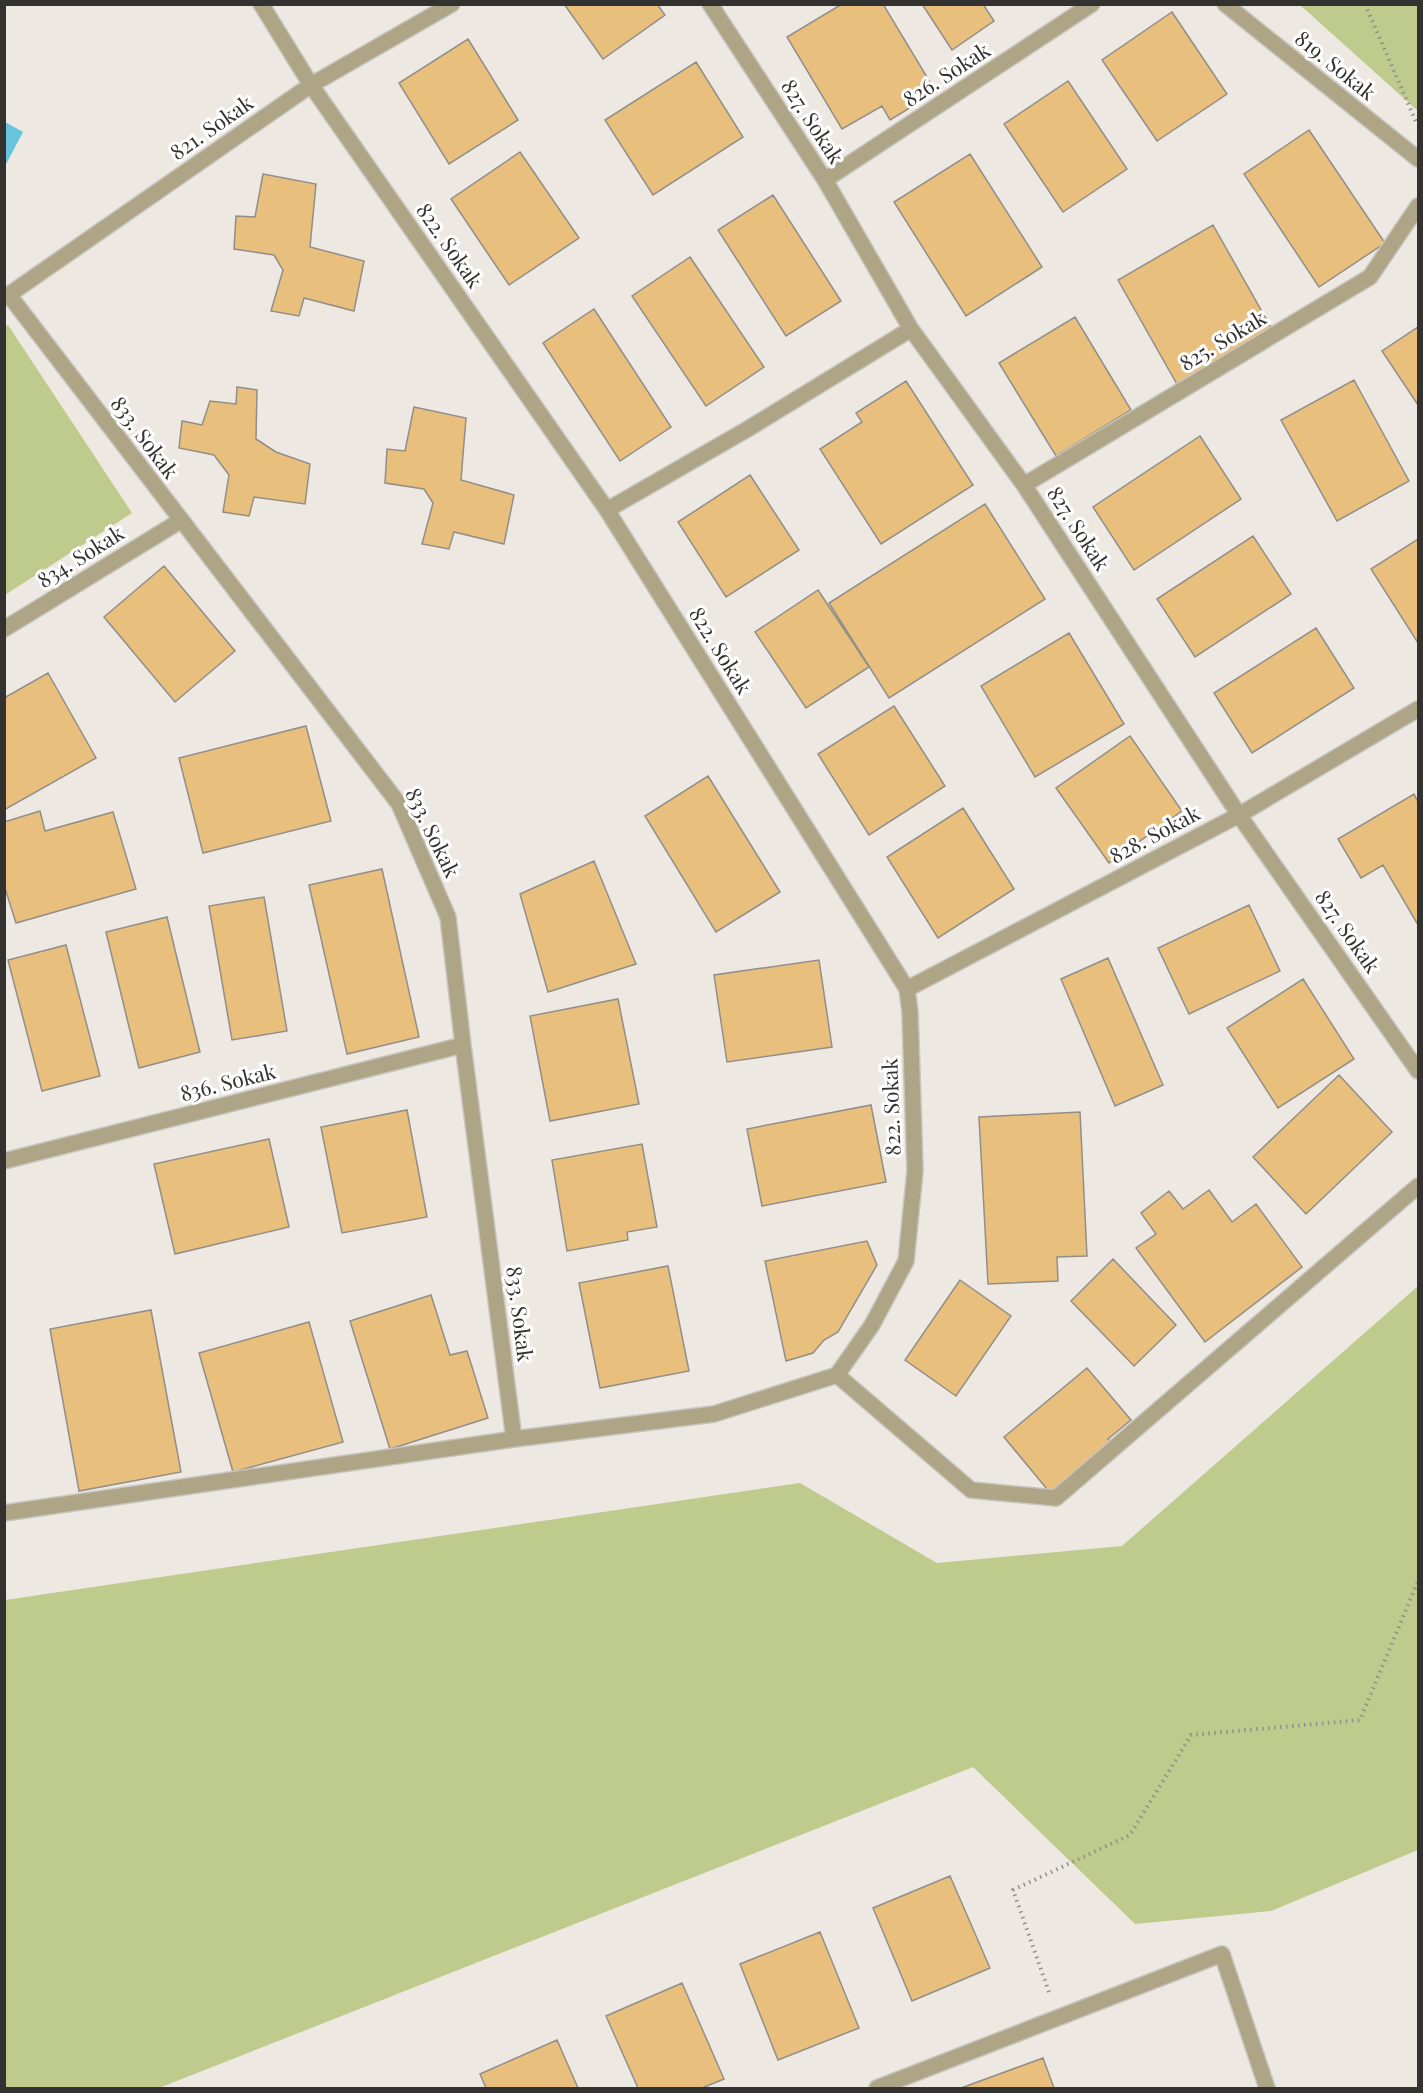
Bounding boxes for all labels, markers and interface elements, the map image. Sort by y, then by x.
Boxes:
street label: 819. Sokak [1290,23,1383,106]
street label: 826. Sokak [897,35,995,112]
street label: 827. Sokak [776,73,852,169]
street label: 821. Sokak [164,87,258,165]
street label: 822. Sokak [411,197,490,293]
street label: 825. Sokak [1174,302,1271,376]
street label: 833. Sokak [105,390,186,484]
street label: 827. Sokak [1042,480,1118,576]
street label: 834. Sokak [31,517,129,593]
street label: 822. Sokak [684,601,760,699]
street label: 833. Sokak [400,783,468,882]
street label: 828. Sokak [1104,798,1204,869]
street label: 827. Sokak [1310,884,1388,978]
street label: 836. Sokak [177,1056,279,1106]
street label: 822. Sokak [874,1057,906,1156]
street label: 833. Sokak [501,1264,541,1364]

